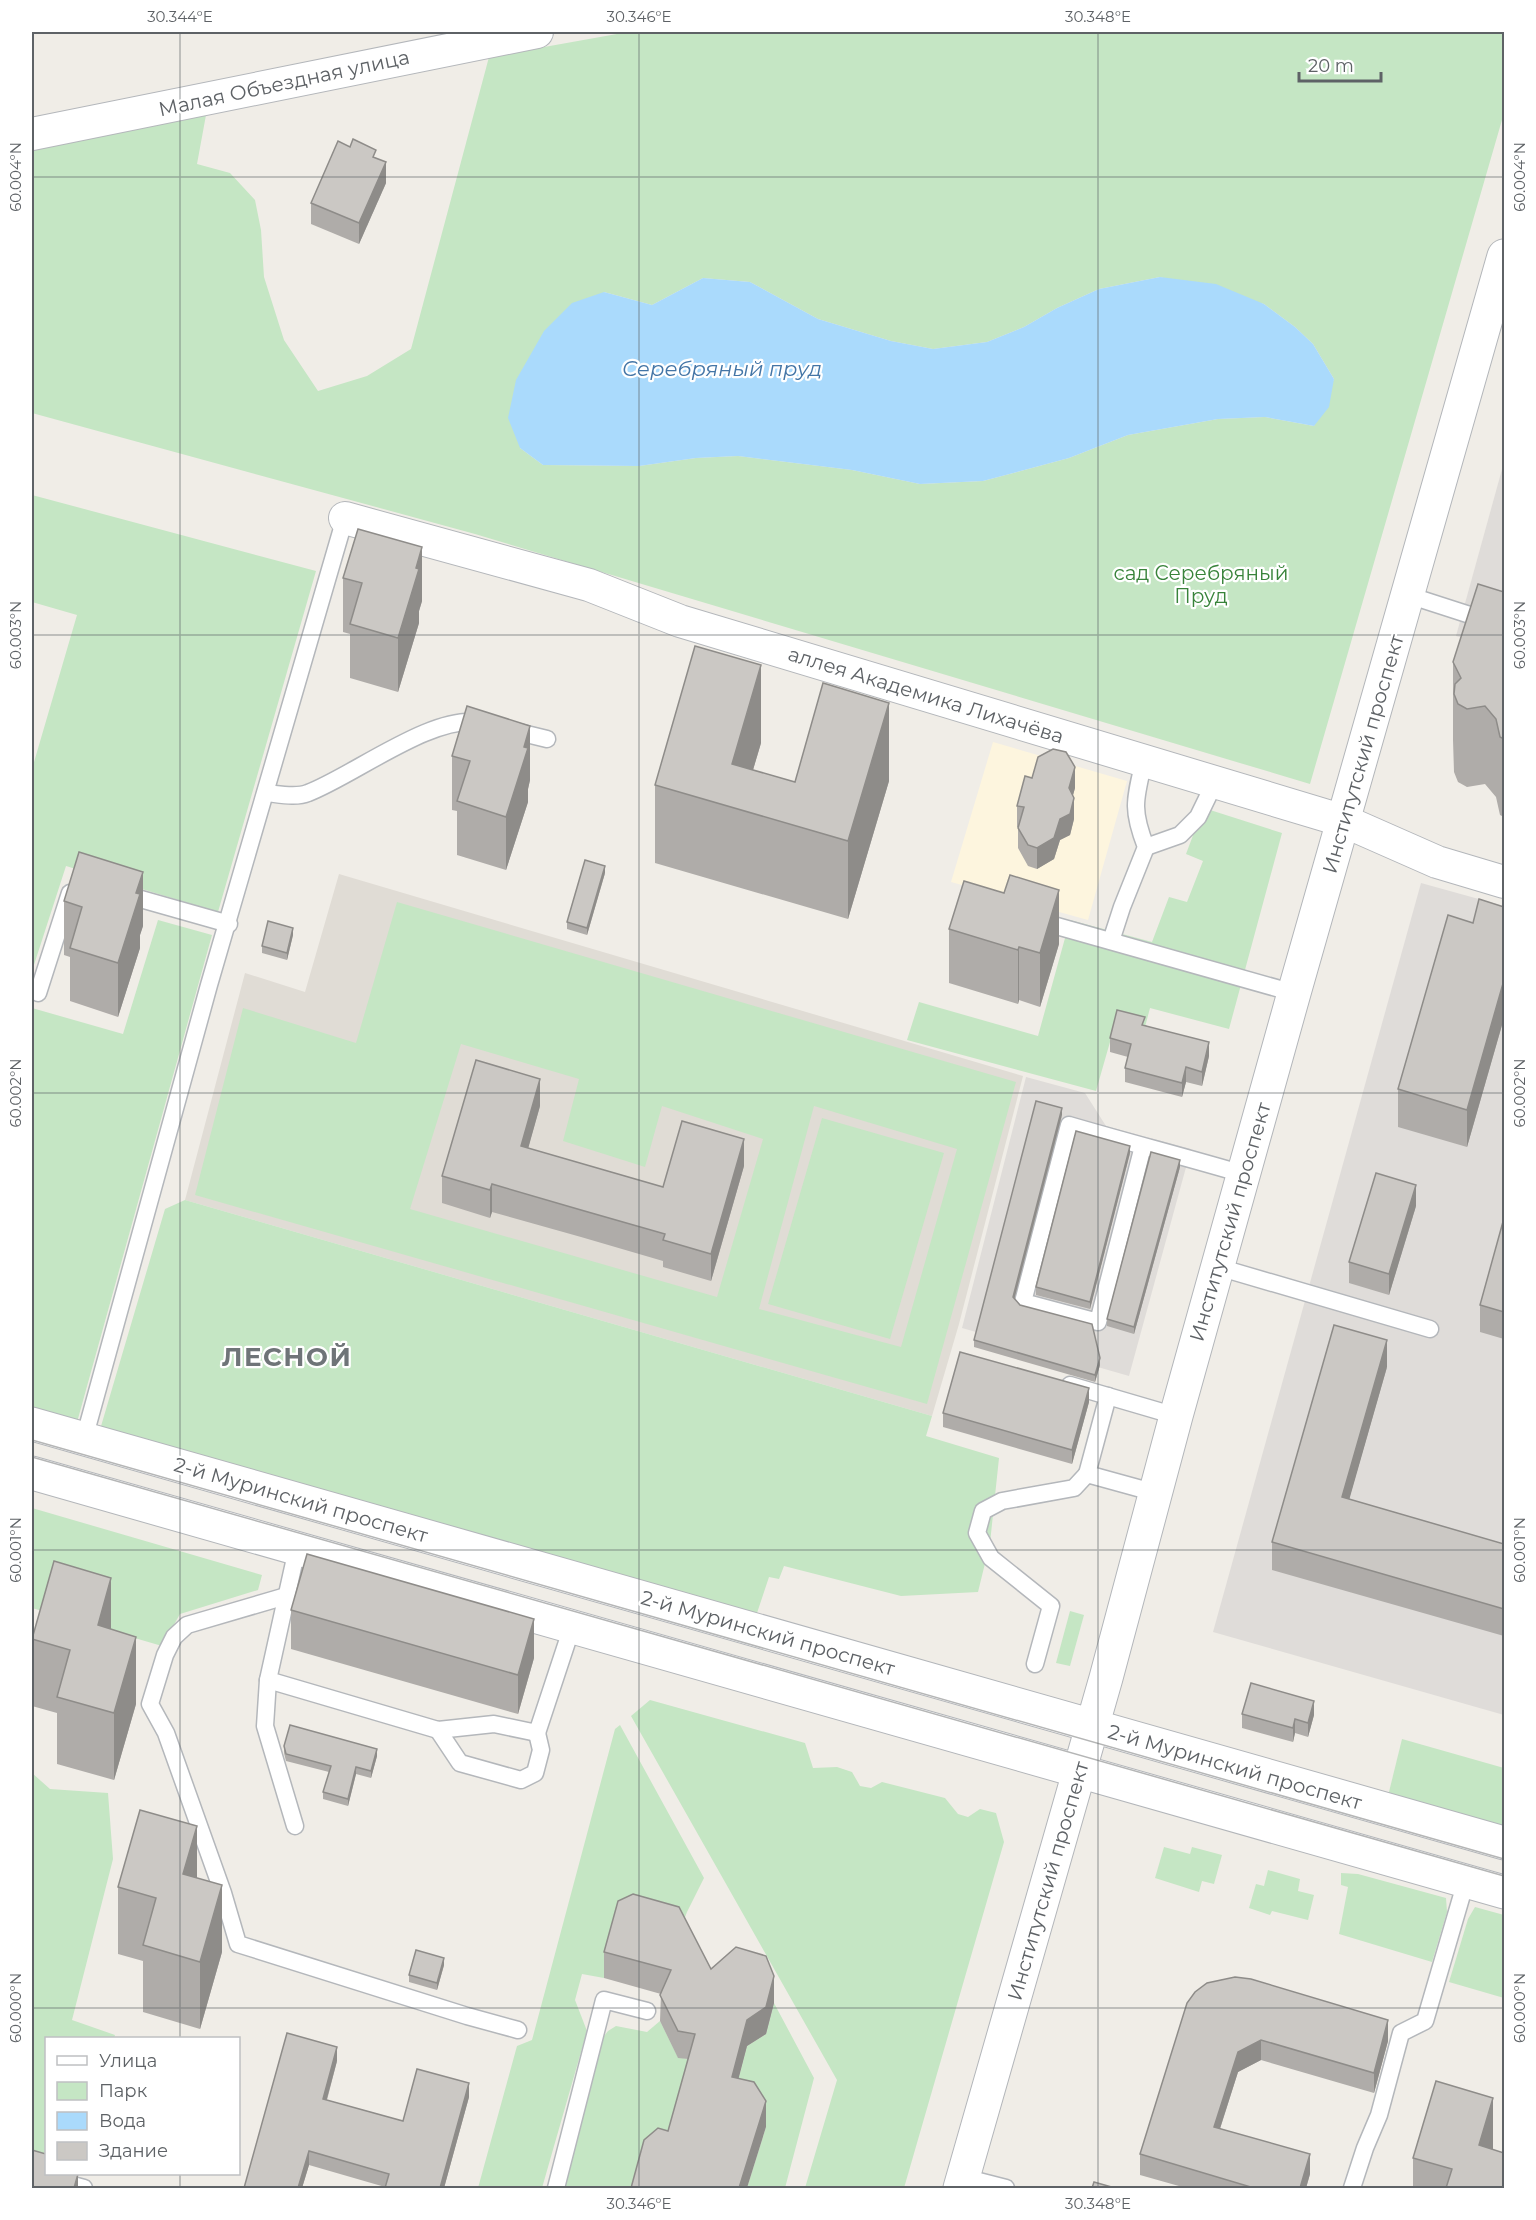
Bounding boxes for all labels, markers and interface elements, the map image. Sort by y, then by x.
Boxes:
text: 30.344°E [147,7,213,26]
text: 30.346°E [606,7,672,26]
text: 30.348°E [1065,7,1131,26]
street label: Малая Объездная улица [156,45,412,121]
scale bar [1299,45,1382,83]
text: 20 m [1308,55,1354,77]
text: 60.004°N [6,142,25,212]
text: 60.004°N [1510,142,1529,212]
water label: Серебряный пруд [622,356,822,381]
park label: сад Серебряный Пруд [1113,561,1289,608]
text: 60.003°N [6,601,25,669]
text: 60.003°N [1510,601,1529,669]
street label: Институтский проспект [1317,631,1409,876]
street label: аллея Академика Лихачёва [785,642,1067,748]
text: 60.002°N [6,1059,25,1127]
text: 60.002°N [1510,1059,1529,1127]
street label: Институтский проспект [1184,1099,1276,1344]
district label: ЛЕСНОЙ [222,1341,352,1373]
street label: 2-й Муринский проспект [171,1452,431,1548]
text: 60.001°N [6,1517,25,1583]
text: 60.001°N [1510,1517,1529,1583]
street label: 2-й Муринский проспект [638,1585,898,1681]
street label: 2-й Муринский проспект [1105,1719,1365,1815]
street label: Институтский проспект [1002,1758,1094,2003]
text: 60.000°N [6,1973,25,2043]
text: 60.000°N [1510,1973,1529,2043]
legend [45,2037,240,2175]
text: Улица [99,2050,157,2072]
text: Парк [99,2080,148,2102]
text: Вода [99,2110,146,2132]
text: Здание [99,2140,168,2162]
text: 30.346°E [606,2194,672,2213]
text: 30.348°E [1065,2194,1131,2213]

